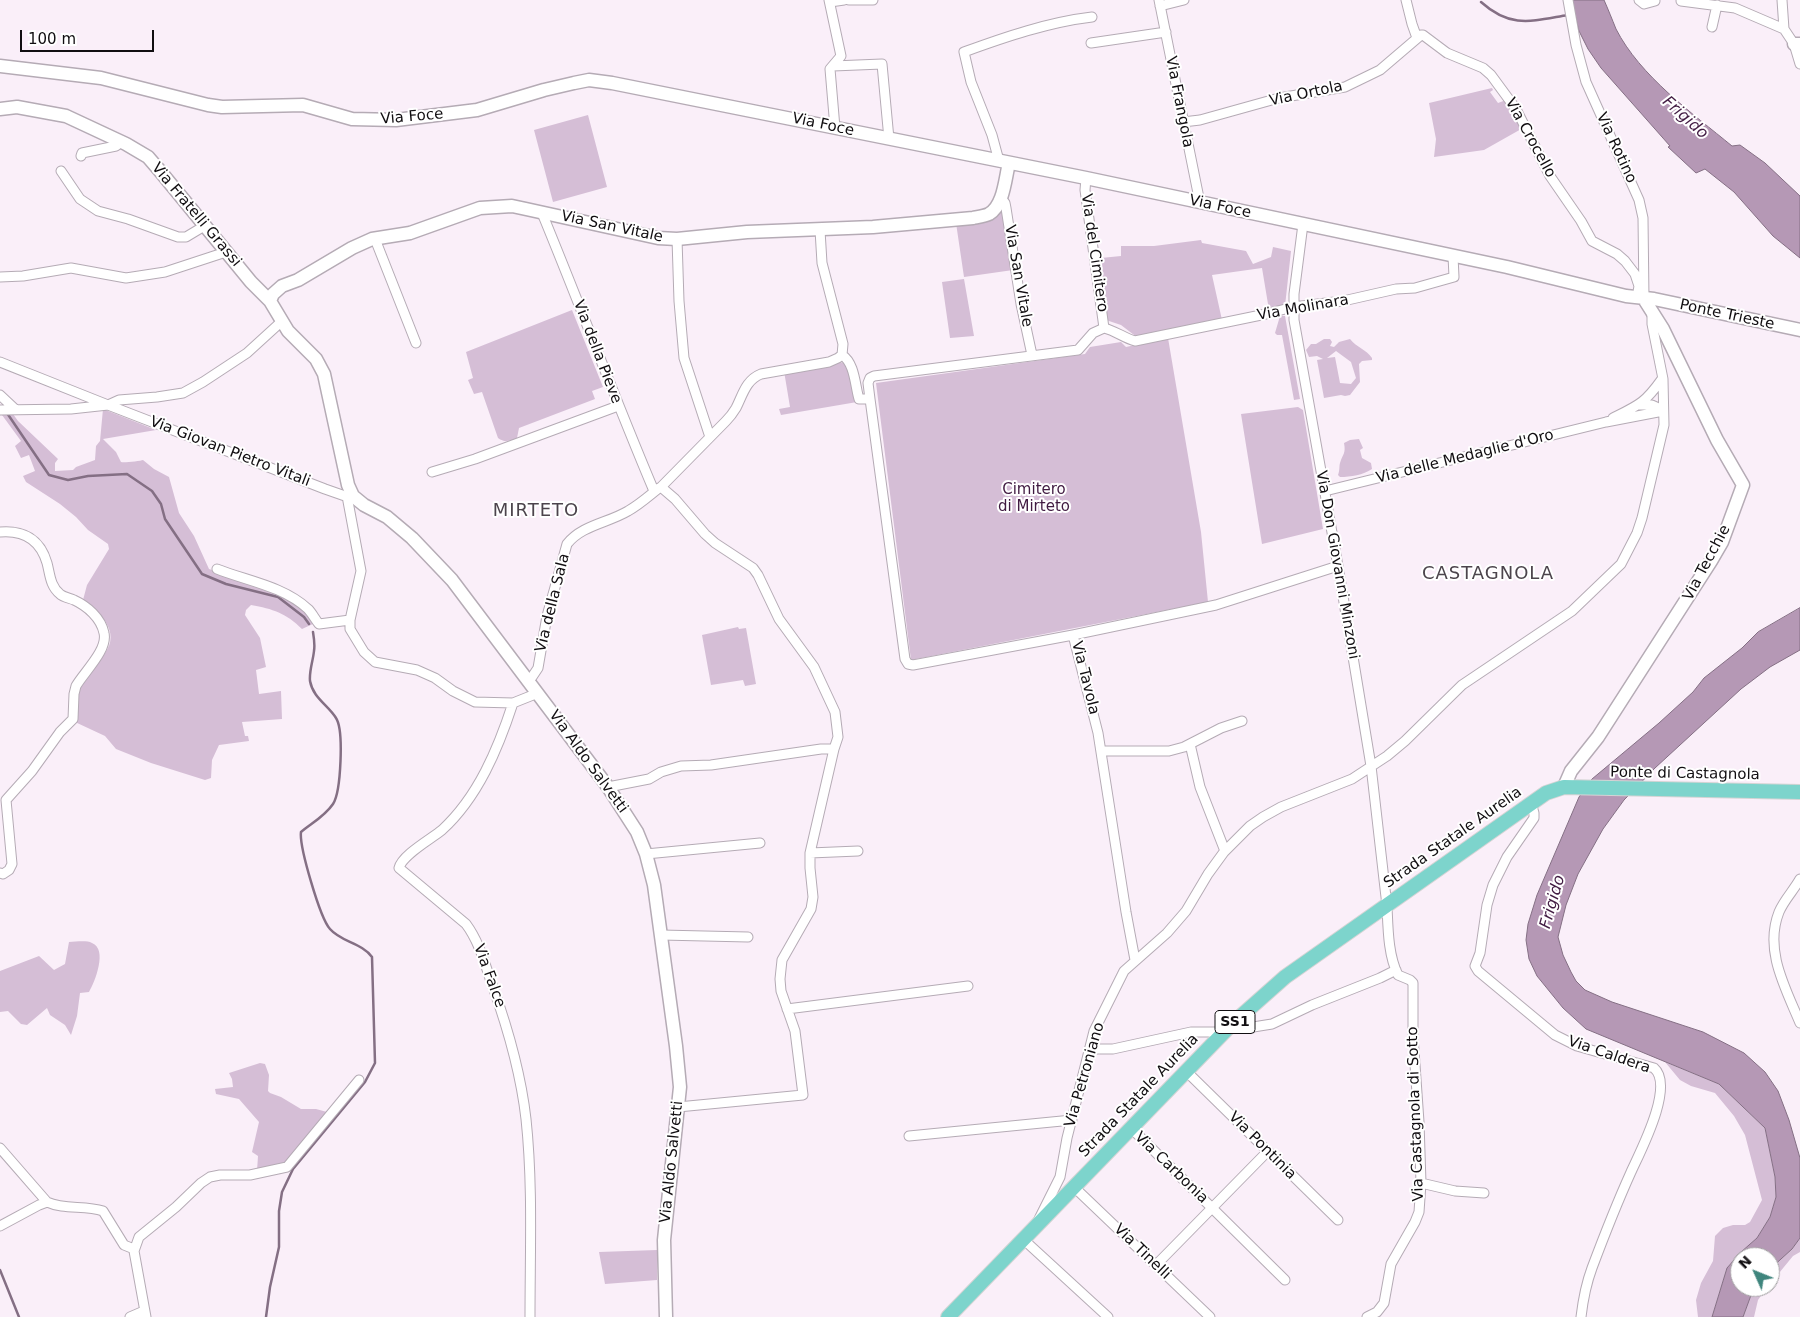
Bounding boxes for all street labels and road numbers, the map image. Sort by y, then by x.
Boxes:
street label: Via Frangola [1161,55,1197,149]
street label: Via Ortola [1268,77,1344,111]
street label: Via Crocello [1501,95,1559,181]
street label: Via Foce [380,105,444,129]
street label: Via Foce [790,110,856,140]
street label: Via Rotino [1592,110,1640,186]
street label: Via Fratelli Grassi [147,159,245,271]
street label: Via Foce [1187,192,1253,222]
street label: Via del Cimitero [1077,193,1111,313]
street label: Via San Vitale [559,207,665,247]
street label: Via San Vitale [1000,223,1036,329]
street label: Via Molinara [1256,291,1350,325]
street label: Ponte Trieste [1678,296,1776,334]
street label: Via della Pieve [569,298,625,406]
street label: Via Giovan Pietro Vitali [147,413,313,491]
street label: Via delle Medaglie d'Oro [1374,426,1556,488]
street label: Via Don Giovanni Minzoni [1312,469,1362,661]
street label: Via Tecchie [1680,522,1734,604]
street label: Via della Sala [532,552,574,654]
street label: Via Tavola [1067,639,1103,717]
street label: Via Aldo Salvetti [545,707,631,817]
street label: Ponte di Castagnola [1610,764,1760,784]
street label: Strada Statale Aurelia [1380,783,1526,893]
street label: Via Falce [469,942,509,1010]
road number: SS1 [1215,1010,1255,1034]
street label: Via Petroniano [1061,1020,1109,1130]
street label: Via Castagnola di Sotto [1404,1026,1428,1202]
street label: Strada Statale Aurelia [1075,1031,1203,1161]
street label: Via Caldera [1565,1032,1653,1078]
street label: Via Aldo Salvetti [657,1100,687,1224]
street label: Via Pontinia [1224,1108,1300,1184]
street label: Via Carbonia [1130,1128,1212,1208]
street label: Via Tinelli [1110,1220,1174,1284]

